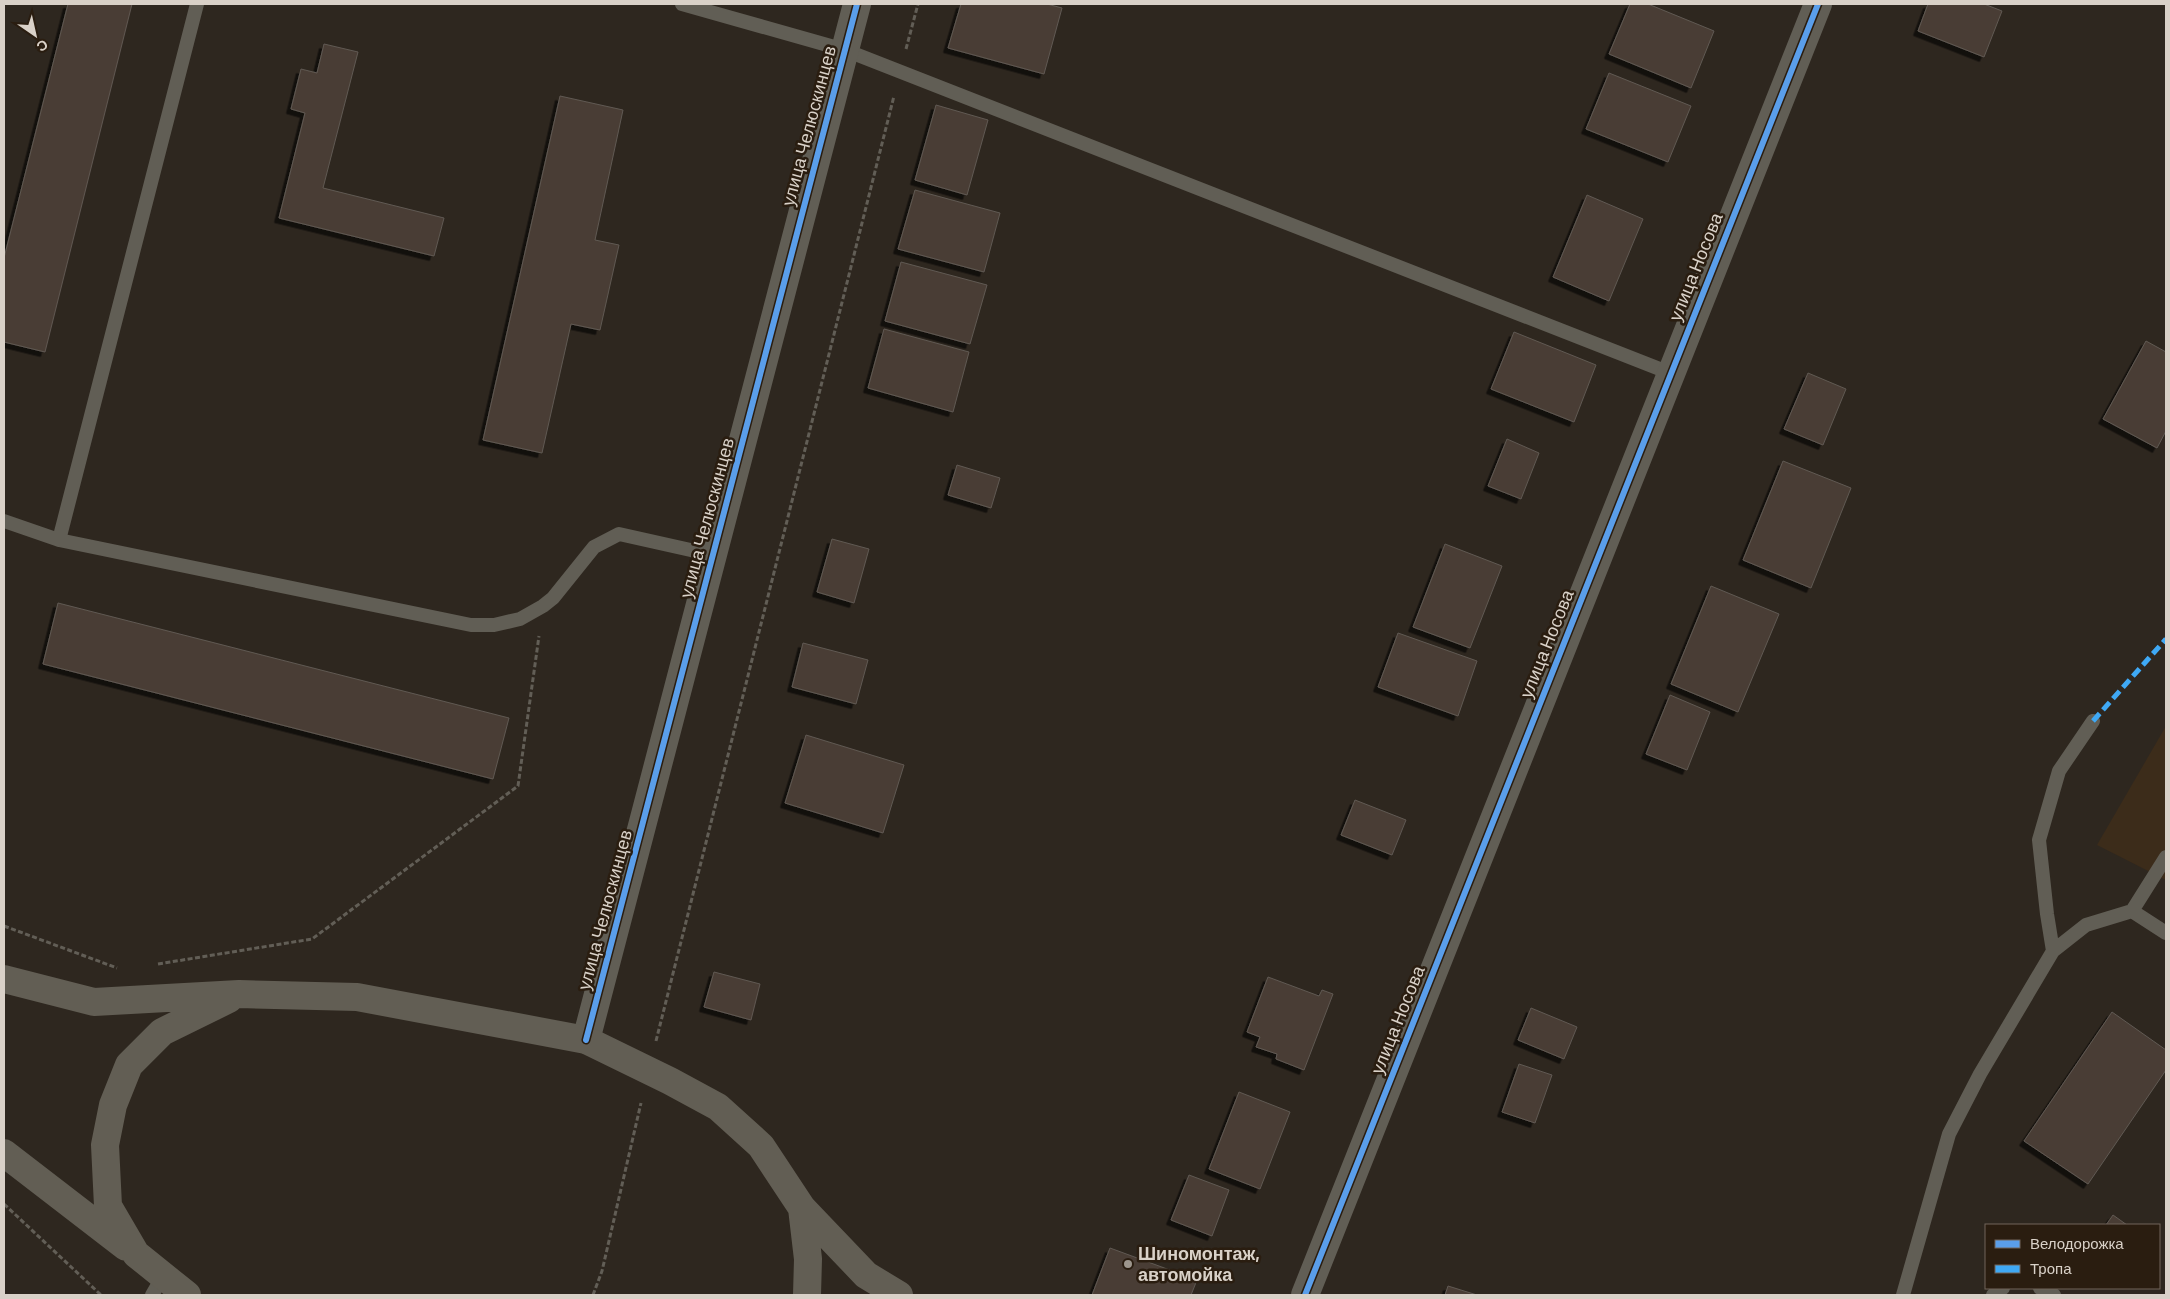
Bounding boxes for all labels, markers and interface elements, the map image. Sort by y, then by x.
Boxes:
north arrow [10,10,60,60]
text: С [34,36,51,56]
street label: улица Челюскинцев [776,43,840,208]
street label: улица Носова [1663,208,1727,324]
street label: улица Челюскинцев [674,435,738,600]
street label: улица Носова [1514,585,1578,701]
street label: улица Челюскинцев [572,827,636,992]
street label: улица Носова [1365,961,1429,1077]
legend [1985,1224,2160,1289]
text: Велодорожка [2030,1234,2124,1252]
place label: Шиномонтаж, автомойка [1138,1242,1260,1285]
marker: Шиномонтаж, автомойка [1122,1258,1134,1270]
text: Тропа [2030,1259,2072,1277]

